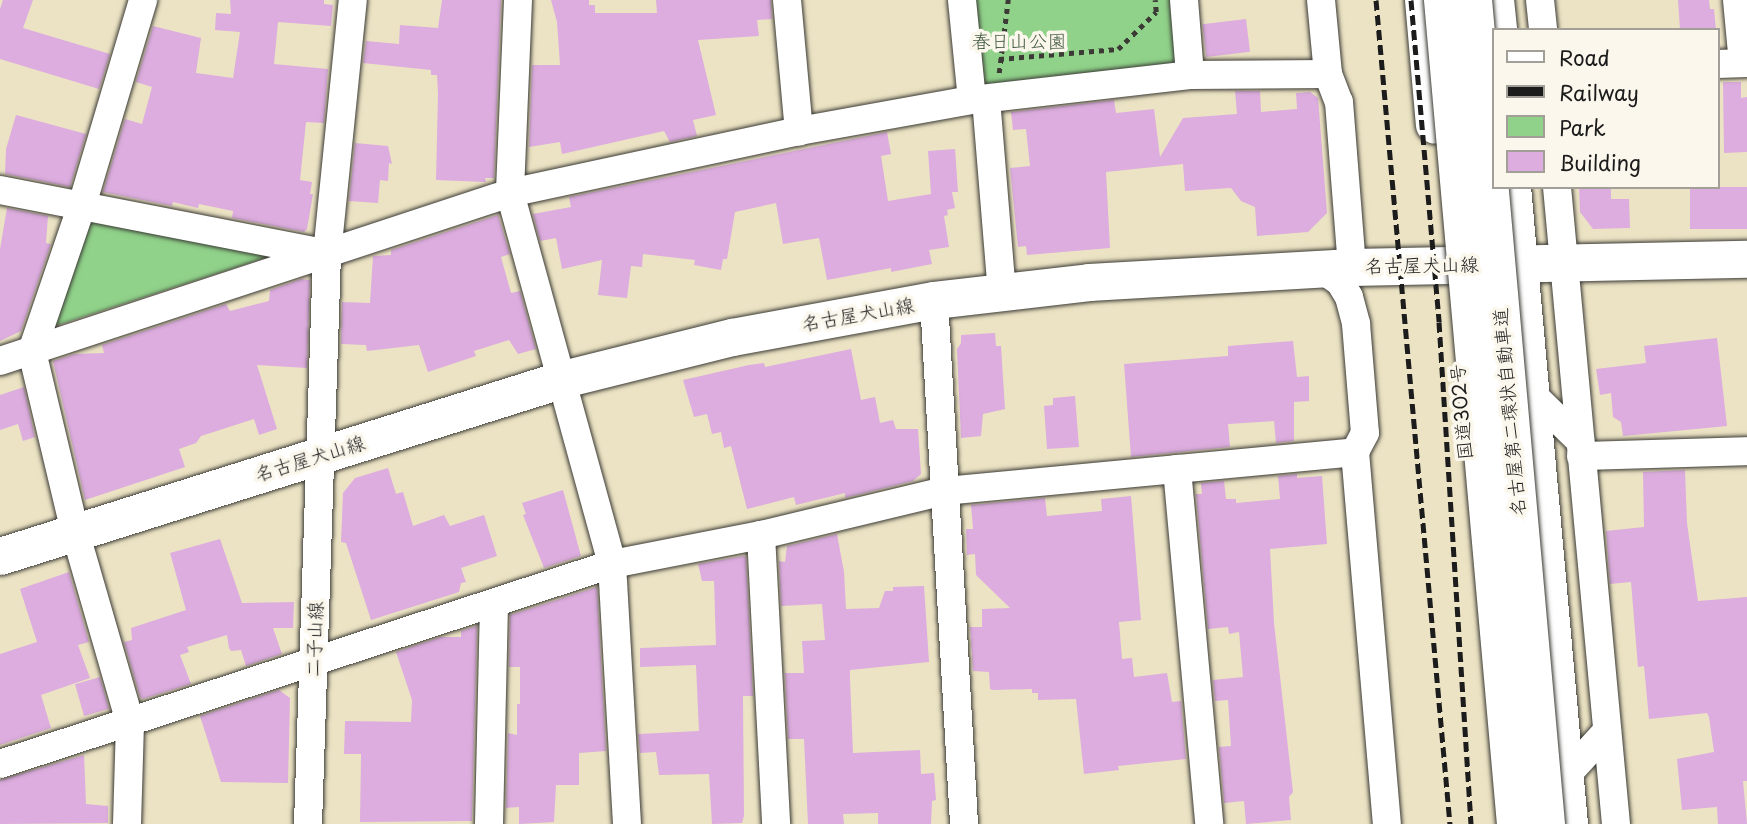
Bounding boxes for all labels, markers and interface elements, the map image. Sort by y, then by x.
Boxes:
legend [1492,28,1719,189]
park label: 春日山公園 [972,30,1066,52]
text: Road [1559,41,1610,73]
text: Railway [1559,76,1639,108]
text: Park [1559,111,1606,143]
text: Building [1559,146,1641,178]
street label: 名古屋犬山線 [1365,253,1479,277]
street label: 名古屋犬山線 [800,293,916,335]
street label: 名古屋第二環状自動車道 [1489,307,1529,517]
street label: 国道302号 [1445,363,1477,461]
street label: 名古屋犬山線 [252,430,368,486]
street label: 二子山線 [301,601,327,677]

